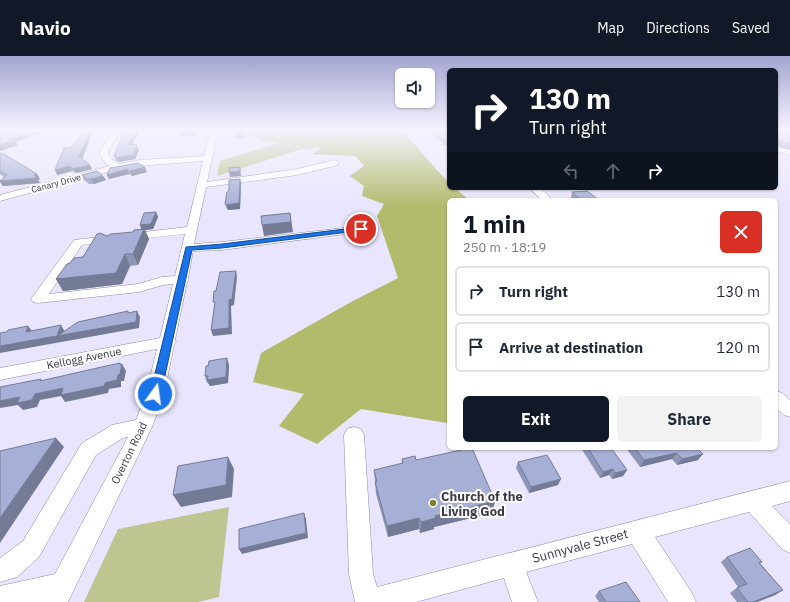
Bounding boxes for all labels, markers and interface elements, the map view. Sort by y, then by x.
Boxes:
text: Navio [20,16,71,40]
text: Map [597,19,624,37]
text: Directions [646,19,710,37]
text: Saved [732,19,770,37]
map controls [395,68,435,108]
button: sound [395,68,435,108]
text: 130 m [529,80,611,117]
icon: right [463,84,515,136]
text: Turn right [529,116,607,139]
icon: left [560,160,582,182]
icon: ahead [602,160,624,182]
icon: right [644,160,666,182]
street label: Canary Drive [30,171,82,195]
text: 1 min [463,208,526,240]
button: close [720,211,762,253]
pin [344,212,378,246]
icon: arrive [350,218,372,240]
text: 250 m · 18:19 [463,239,546,256]
icon: right [465,280,487,302]
text: Turn right [499,282,568,301]
text: 130 m [716,282,760,301]
icon: arrive [465,336,487,358]
text: Arrive at destination [499,338,643,357]
text: 120 m [716,338,760,357]
street label: Kellogg Avenue [45,344,123,372]
position arrow [134,373,176,415]
button: Exit [463,396,609,442]
button: Share [617,396,762,442]
street label: Overton Road [108,420,150,486]
place label: Church of the Living God [441,488,523,520]
marker: Church of the Living God [428,498,438,508]
street label: Sunnyvale Street [530,525,630,567]

